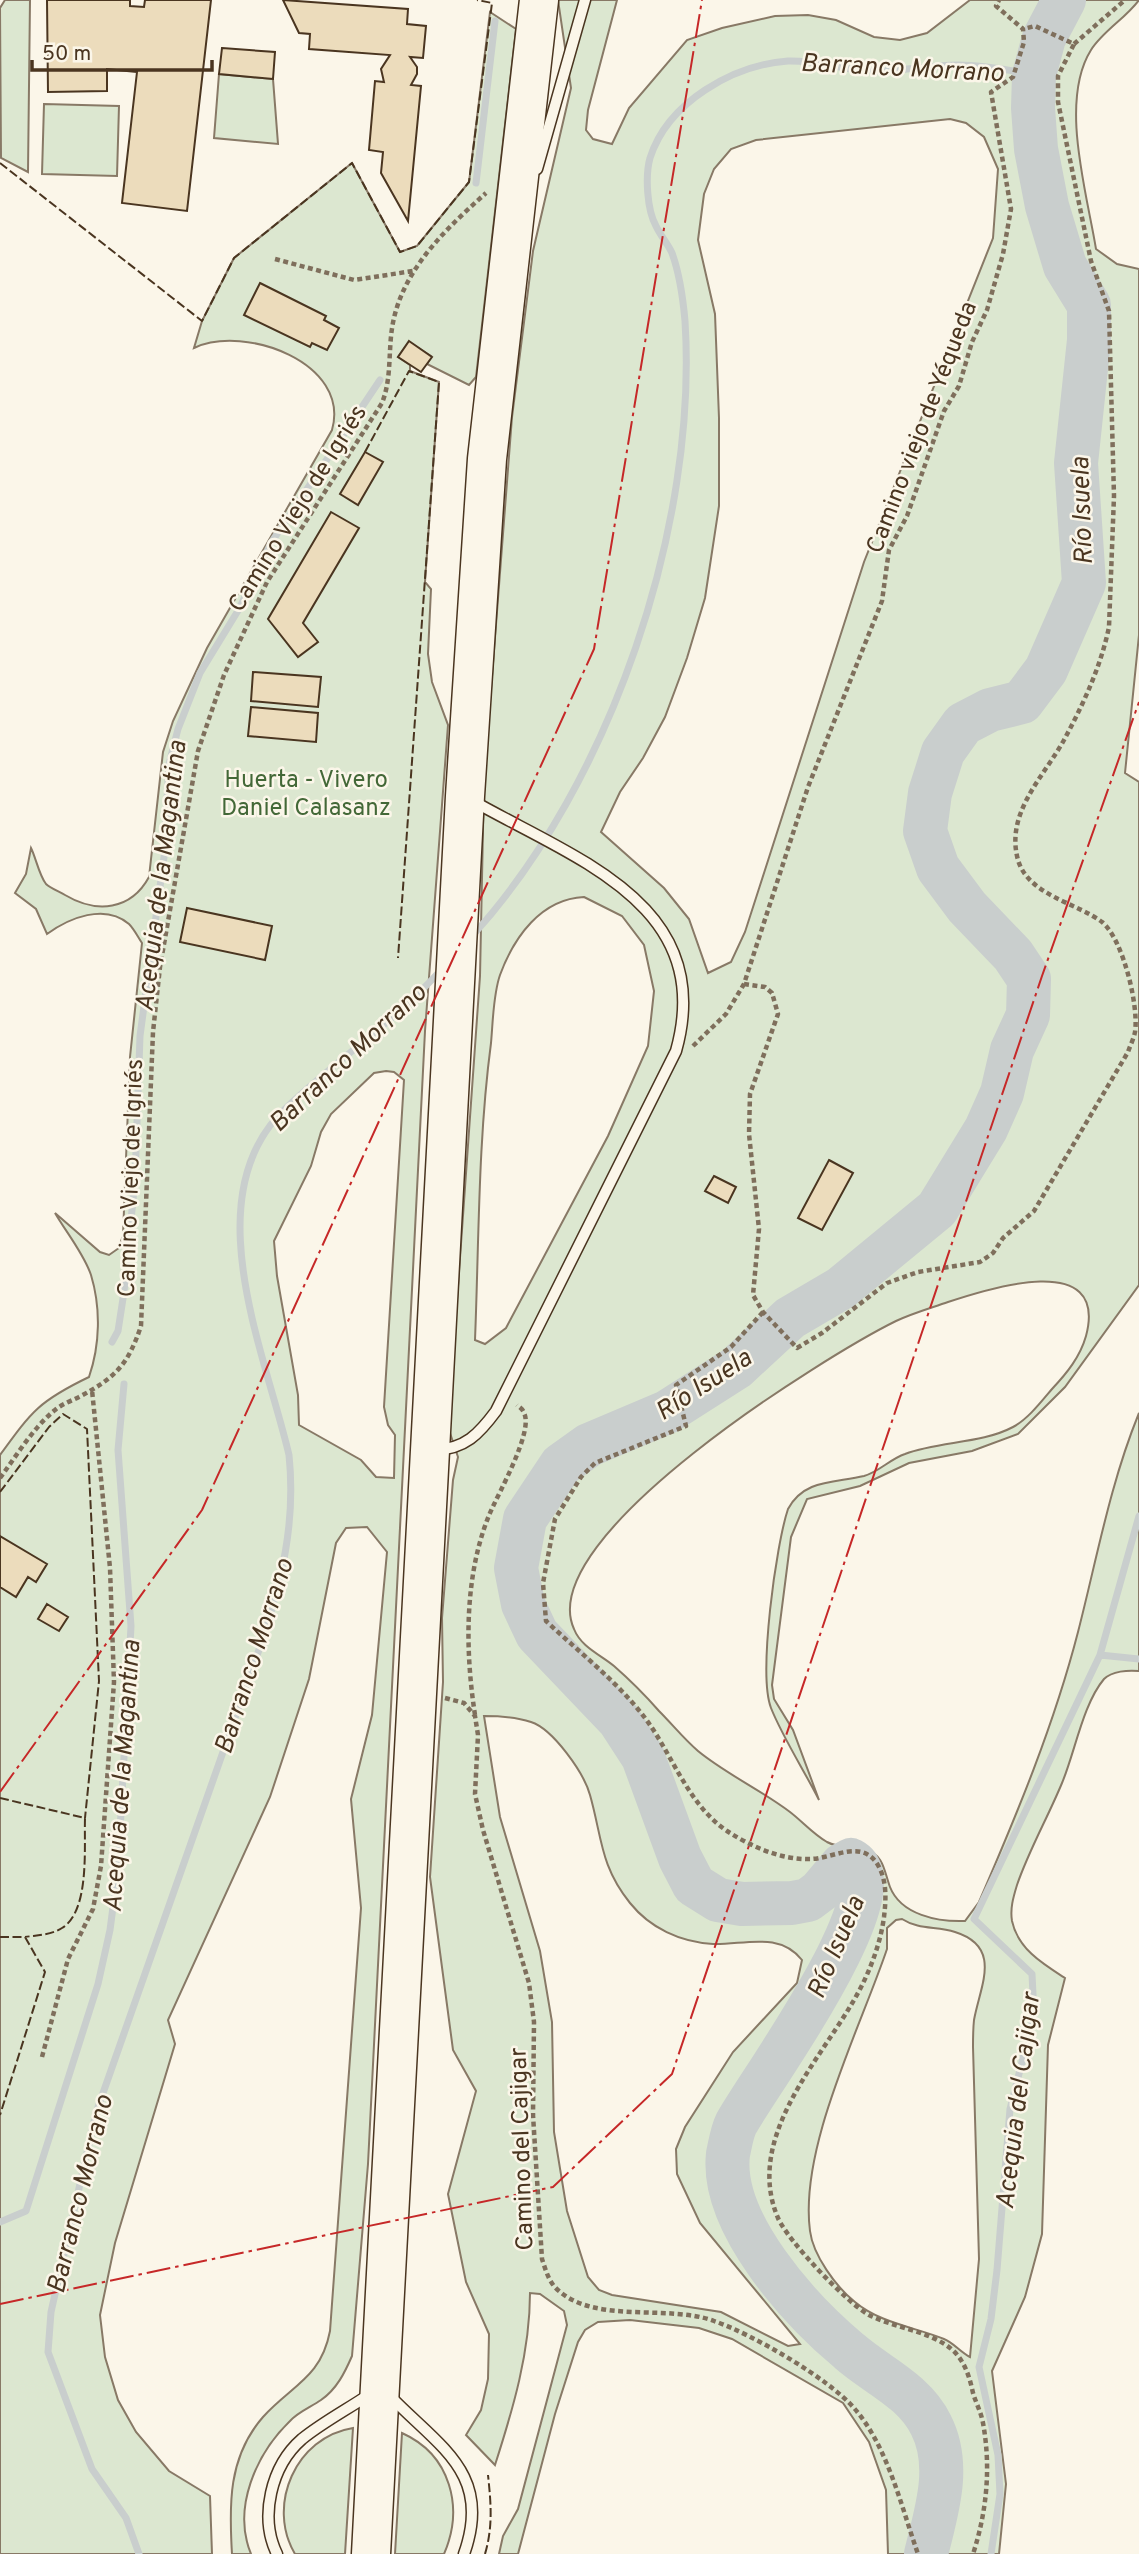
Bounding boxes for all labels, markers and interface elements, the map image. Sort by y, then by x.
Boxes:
scale bar [32,28,212,72]
text: 50 m [42,41,91,68]
water label: Barranco Morrano [800,48,1004,91]
street label: Camino viejo de Yéqueda [861,297,985,558]
street label: Camino Viejo de Igriés [223,400,375,618]
water label: Río Isuela [1065,456,1102,566]
water label: Acequia de la Magantina [129,738,196,1014]
park label: Huerta - Vivero Daniel Calasanz [221,766,391,824]
water label: Barranco Morrano [263,977,434,1140]
street label: Camino Viejo de Igriés [113,1058,151,1298]
water label: Río Isuela [650,1342,759,1429]
water label: Barranco Morrano [208,1555,303,1759]
water label: Acequia de la Magantina [98,1638,150,1913]
water label: Río Isuela [801,1891,874,2004]
water label: Acequia del Cajigar [990,1989,1049,2211]
street label: Camino del Cajigar [504,2047,542,2251]
water label: Barranco Morrano [41,2092,122,2297]

